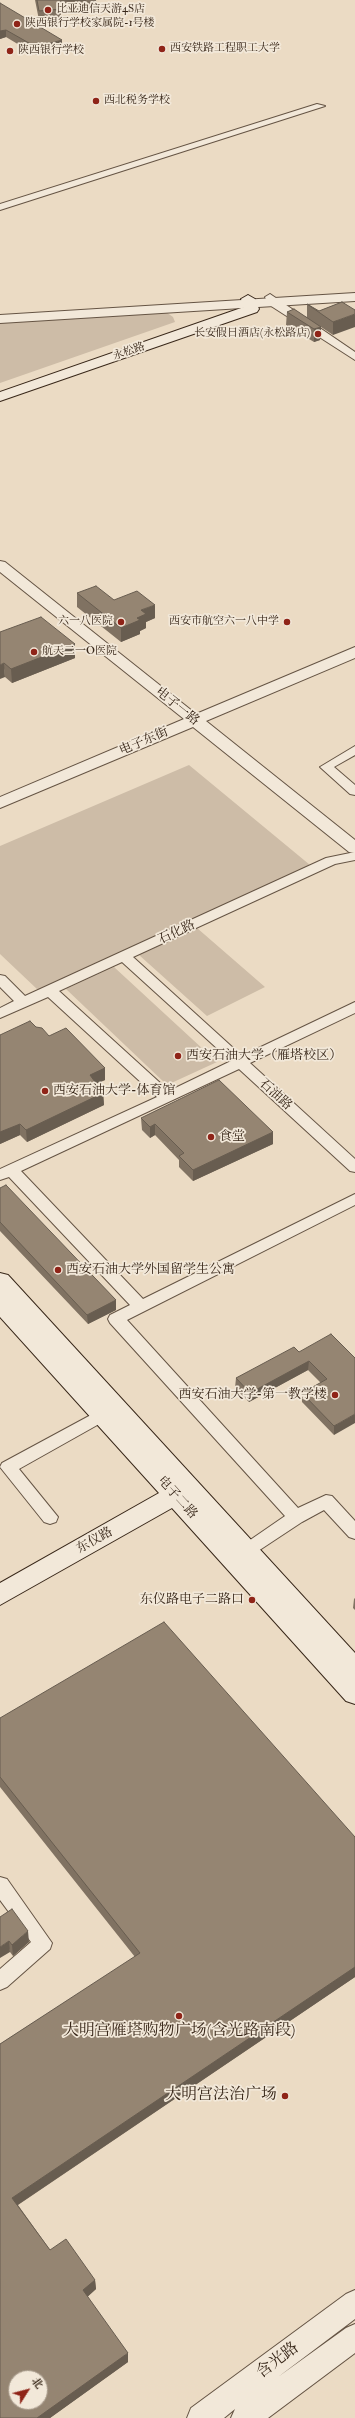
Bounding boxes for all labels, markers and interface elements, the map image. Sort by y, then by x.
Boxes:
place label: 比亚迪信天游4S店 [56,3,145,17]
marker: 比亚迪信天游4S店 [43,5,53,15]
place label: 陕西银行学校家属院-1号楼 [25,17,155,31]
marker: 陕西银行学校家属院-1号楼 [12,19,22,29]
place label: 西安铁路工程职工大学 [170,42,280,56]
place label: 陕西银行学校 [18,44,84,58]
marker: 西安铁路工程职工大学 [157,44,167,54]
marker: 陕西银行学校 [5,46,15,56]
place label: 西北税务学校 [104,94,170,108]
marker: 西北税务学校 [91,96,101,106]
place label: 长安假日酒店(永松路店) [194,327,310,341]
marker: 长安假日酒店(永松路店) [313,329,323,339]
street label: 永松路 [111,340,147,364]
place label: 六一八医院 [58,615,113,629]
place label: 西安市航空六一八中学 [169,615,279,629]
marker: 六一八医院 [116,617,126,627]
marker: 西安市航空六一八中学 [282,617,292,627]
place label: 航天二一O医院 [42,645,117,659]
marker: 航天二一O医院 [29,647,39,657]
street label: 电子一路 [152,685,202,729]
street label: 电子东街 [117,725,171,759]
street label: 石化路 [156,918,198,948]
place label: 西安石油大学（雁塔校区） [186,1048,342,1064]
marker: 西安石油大学（雁塔校区） [173,1051,183,1061]
street label: 石油路 [255,1076,295,1114]
place label: 西安石油大学-体育馆 [53,1083,175,1099]
marker: 西安石油大学-体育馆 [40,1086,50,1096]
place label: 食堂 [219,1129,245,1145]
marker: 食堂 [206,1132,216,1142]
place label: 西安石油大学外国留学生公寓 [66,1262,235,1278]
marker: 西安石油大学外国留学生公寓 [53,1265,63,1275]
place label: 西安石油大学-第一教学楼 [179,1387,327,1403]
marker: 西安石油大学-第一教学楼 [330,1390,340,1400]
street label: 电子二路 [154,1473,200,1523]
street label: 东仪路 [74,1525,116,1557]
place label: 东仪路电子二路口 [140,1592,244,1608]
marker: 东仪路电子二路口 [247,1595,257,1605]
marker: 大明宫雁塔购物广场(含光路南段) [174,2011,184,2021]
place label: 大明宫雁塔购物广场(含光路南段) [63,2022,295,2042]
place label: 大明宫法治广场 [165,2086,277,2106]
marker: 大明宫法治广场 [280,2091,290,2101]
street label: 含光路 [253,2339,303,2383]
north arrow [8,2370,48,2410]
text: 北 [29,2375,46,2392]

